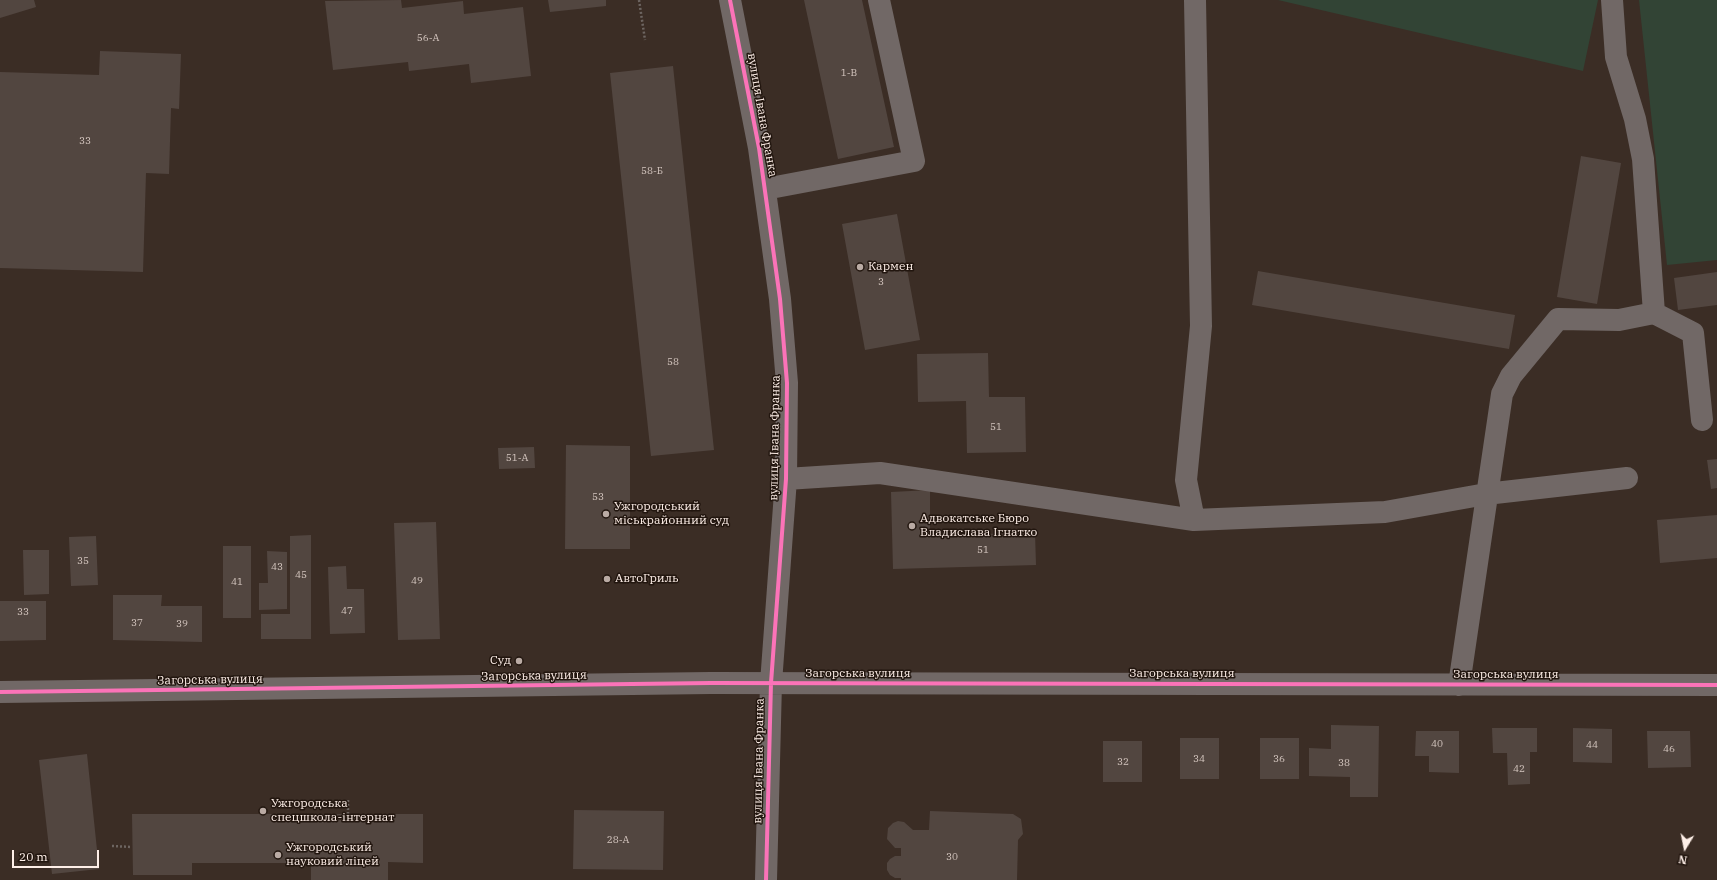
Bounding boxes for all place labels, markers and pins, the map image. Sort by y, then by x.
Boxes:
place label: Кармен [868,260,913,274]
marker: Кармен [855,262,865,272]
place label: Ужгородський міськрайонний суд [614,500,729,528]
marker: Ужгородський міськрайонний суд [601,509,611,519]
place label: Адвокатське Бюро Владислава Ігнатко [920,512,1037,540]
marker: Адвокатське Бюро Владислава Ігнатко [907,521,917,531]
place label: АвтоГриль [615,572,679,586]
marker: АвтоГриль [602,574,612,584]
place label: Суд [490,654,511,668]
marker: Суд [514,656,524,666]
place label: Ужгородська спецшкола-інтернат [271,797,394,825]
marker: Ужгородська спецшкола-інтернат [258,806,268,816]
place label: Ужгородський науковий ліцей [286,841,379,869]
marker: Ужгородський науковий ліцей [273,850,283,860]

